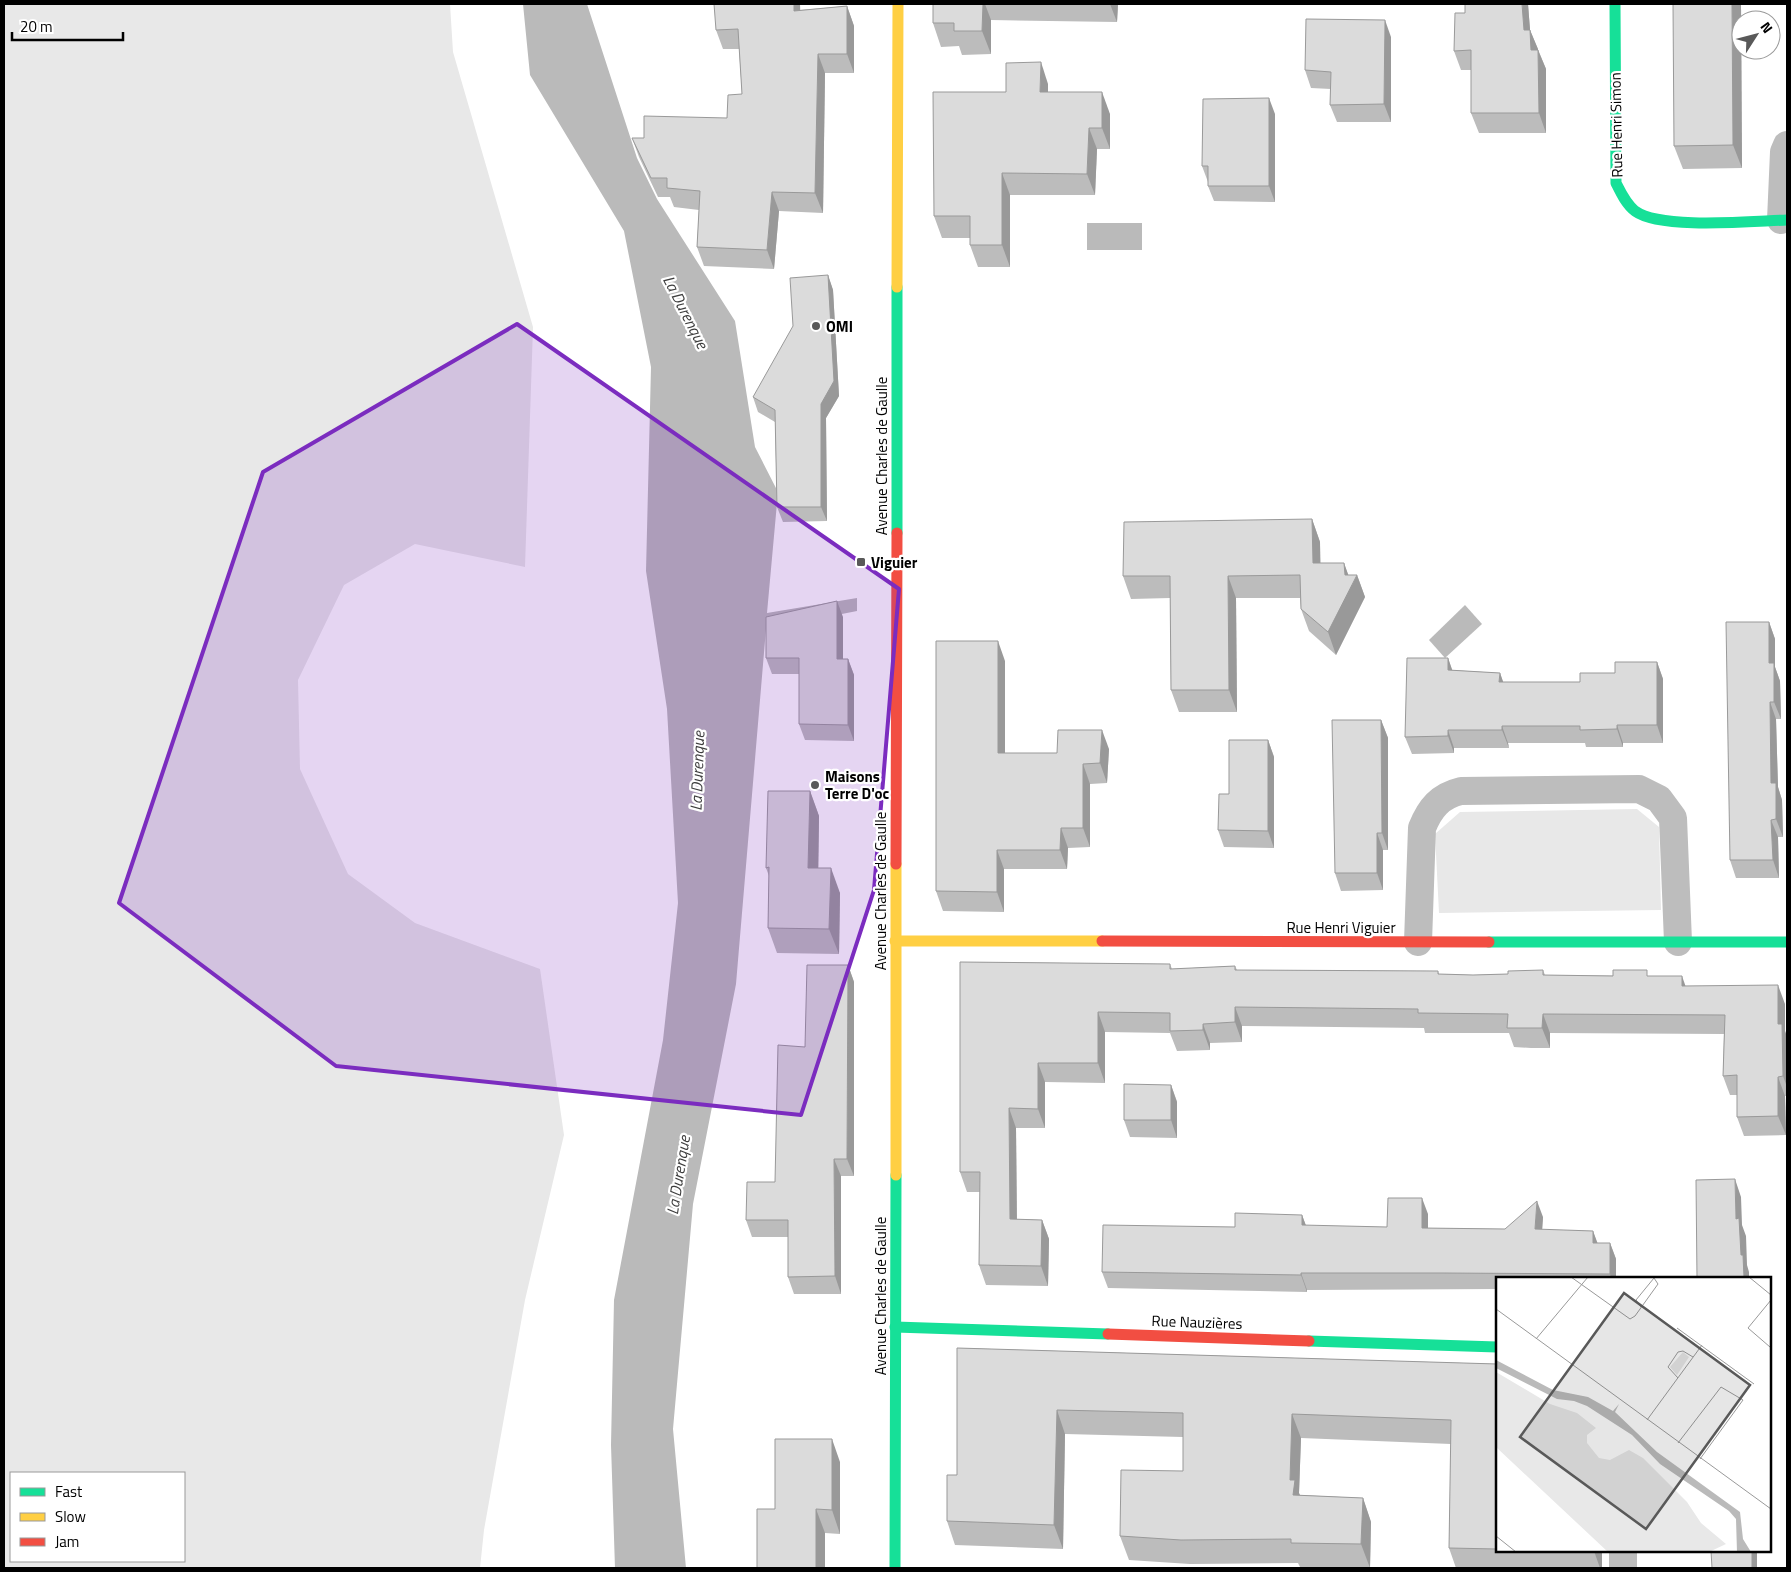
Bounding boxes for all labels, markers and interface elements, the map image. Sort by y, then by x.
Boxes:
scale bar [12,10,124,42]
north arrow [1731,10,1781,60]
text: 20 m [20,15,53,38]
text: N [1756,17,1778,37]
street label: Rue Henri Simon [1604,72,1628,178]
water label: La Durenque [657,271,715,354]
place label: OMI [826,315,853,338]
marker: OMI [810,320,822,332]
street label: Avenue Charles de Gaulle [870,377,893,535]
place label: Viguier [871,551,918,574]
marker: Viguier [855,556,867,568]
water label: La Durenque [684,729,710,811]
place label: Maisons Terre D'oc [825,765,890,805]
marker: Maisons Terre D'oc [809,779,821,791]
street label: Avenue Charles de Gaulle [869,812,892,970]
street label: Rue Henri Viguier [1286,916,1396,939]
water label: La Durenque [660,1132,696,1216]
street label: Avenue Charles de Gaulle [869,1217,892,1375]
inset map [1496,1277,1771,1552]
street label: Rue Nauzières [1151,1309,1243,1335]
legend [10,1472,185,1562]
text: Fast [55,1480,83,1503]
text: Slow [55,1505,86,1528]
text: Jam [55,1530,79,1553]

